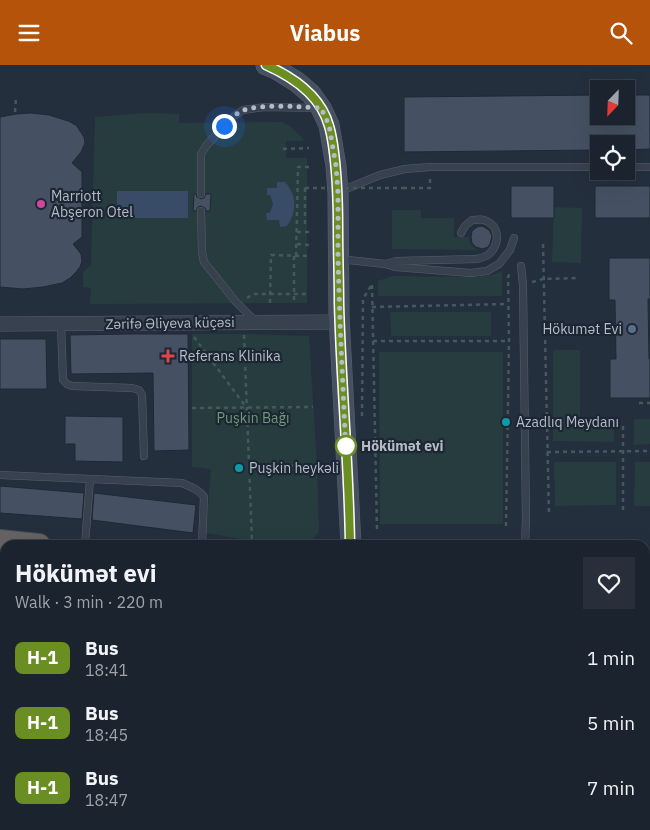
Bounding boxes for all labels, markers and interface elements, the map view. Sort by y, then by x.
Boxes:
text: Viabus [290,18,360,47]
icon: menu [15,19,43,47]
icon: search [607,19,635,47]
north arrow [590,80,635,125]
map controls [590,80,635,180]
your location [212,114,237,139]
button: locate [590,135,635,180]
place label: Marriott Abşeron Otel [51,187,133,221]
marker: Marriott Abşeron Otel [35,198,47,210]
street label: Zərifə Əliyeva küçəsi [105,313,235,333]
place label: Hökumət Evi [542,320,622,338]
marker: Hökumət Evi [626,323,638,335]
place label: Referans Klinika [179,347,281,365]
marker: Referans Klinika [161,349,175,363]
park label: Puşkin Bağı [217,409,289,427]
place label: Azadlıq Meydanı [516,413,619,431]
marker: Azadlıq Meydanı [500,416,512,428]
marker: Hökümət evi [335,435,357,457]
place label: Hökümət evi [361,437,444,455]
place label: Puşkin heykəli [249,459,339,477]
marker: Puşkin heykəli [233,462,245,474]
text: Hökümət evi [15,557,157,589]
button: heart [583,557,635,609]
text: Walk · 3 min · 220 m [15,592,163,612]
text: Bus [85,636,119,660]
text: H-1 [27,646,58,669]
text: 1 min [587,646,635,670]
text: 18:41 [85,660,128,680]
text: Bus [85,701,119,725]
text: H-1 [27,711,58,734]
text: 5 min [587,711,635,735]
text: 18:45 [85,725,128,745]
text: Bus [85,766,119,790]
text: H-1 [27,776,58,799]
text: 7 min [587,776,635,800]
text: 18:47 [85,790,128,810]

